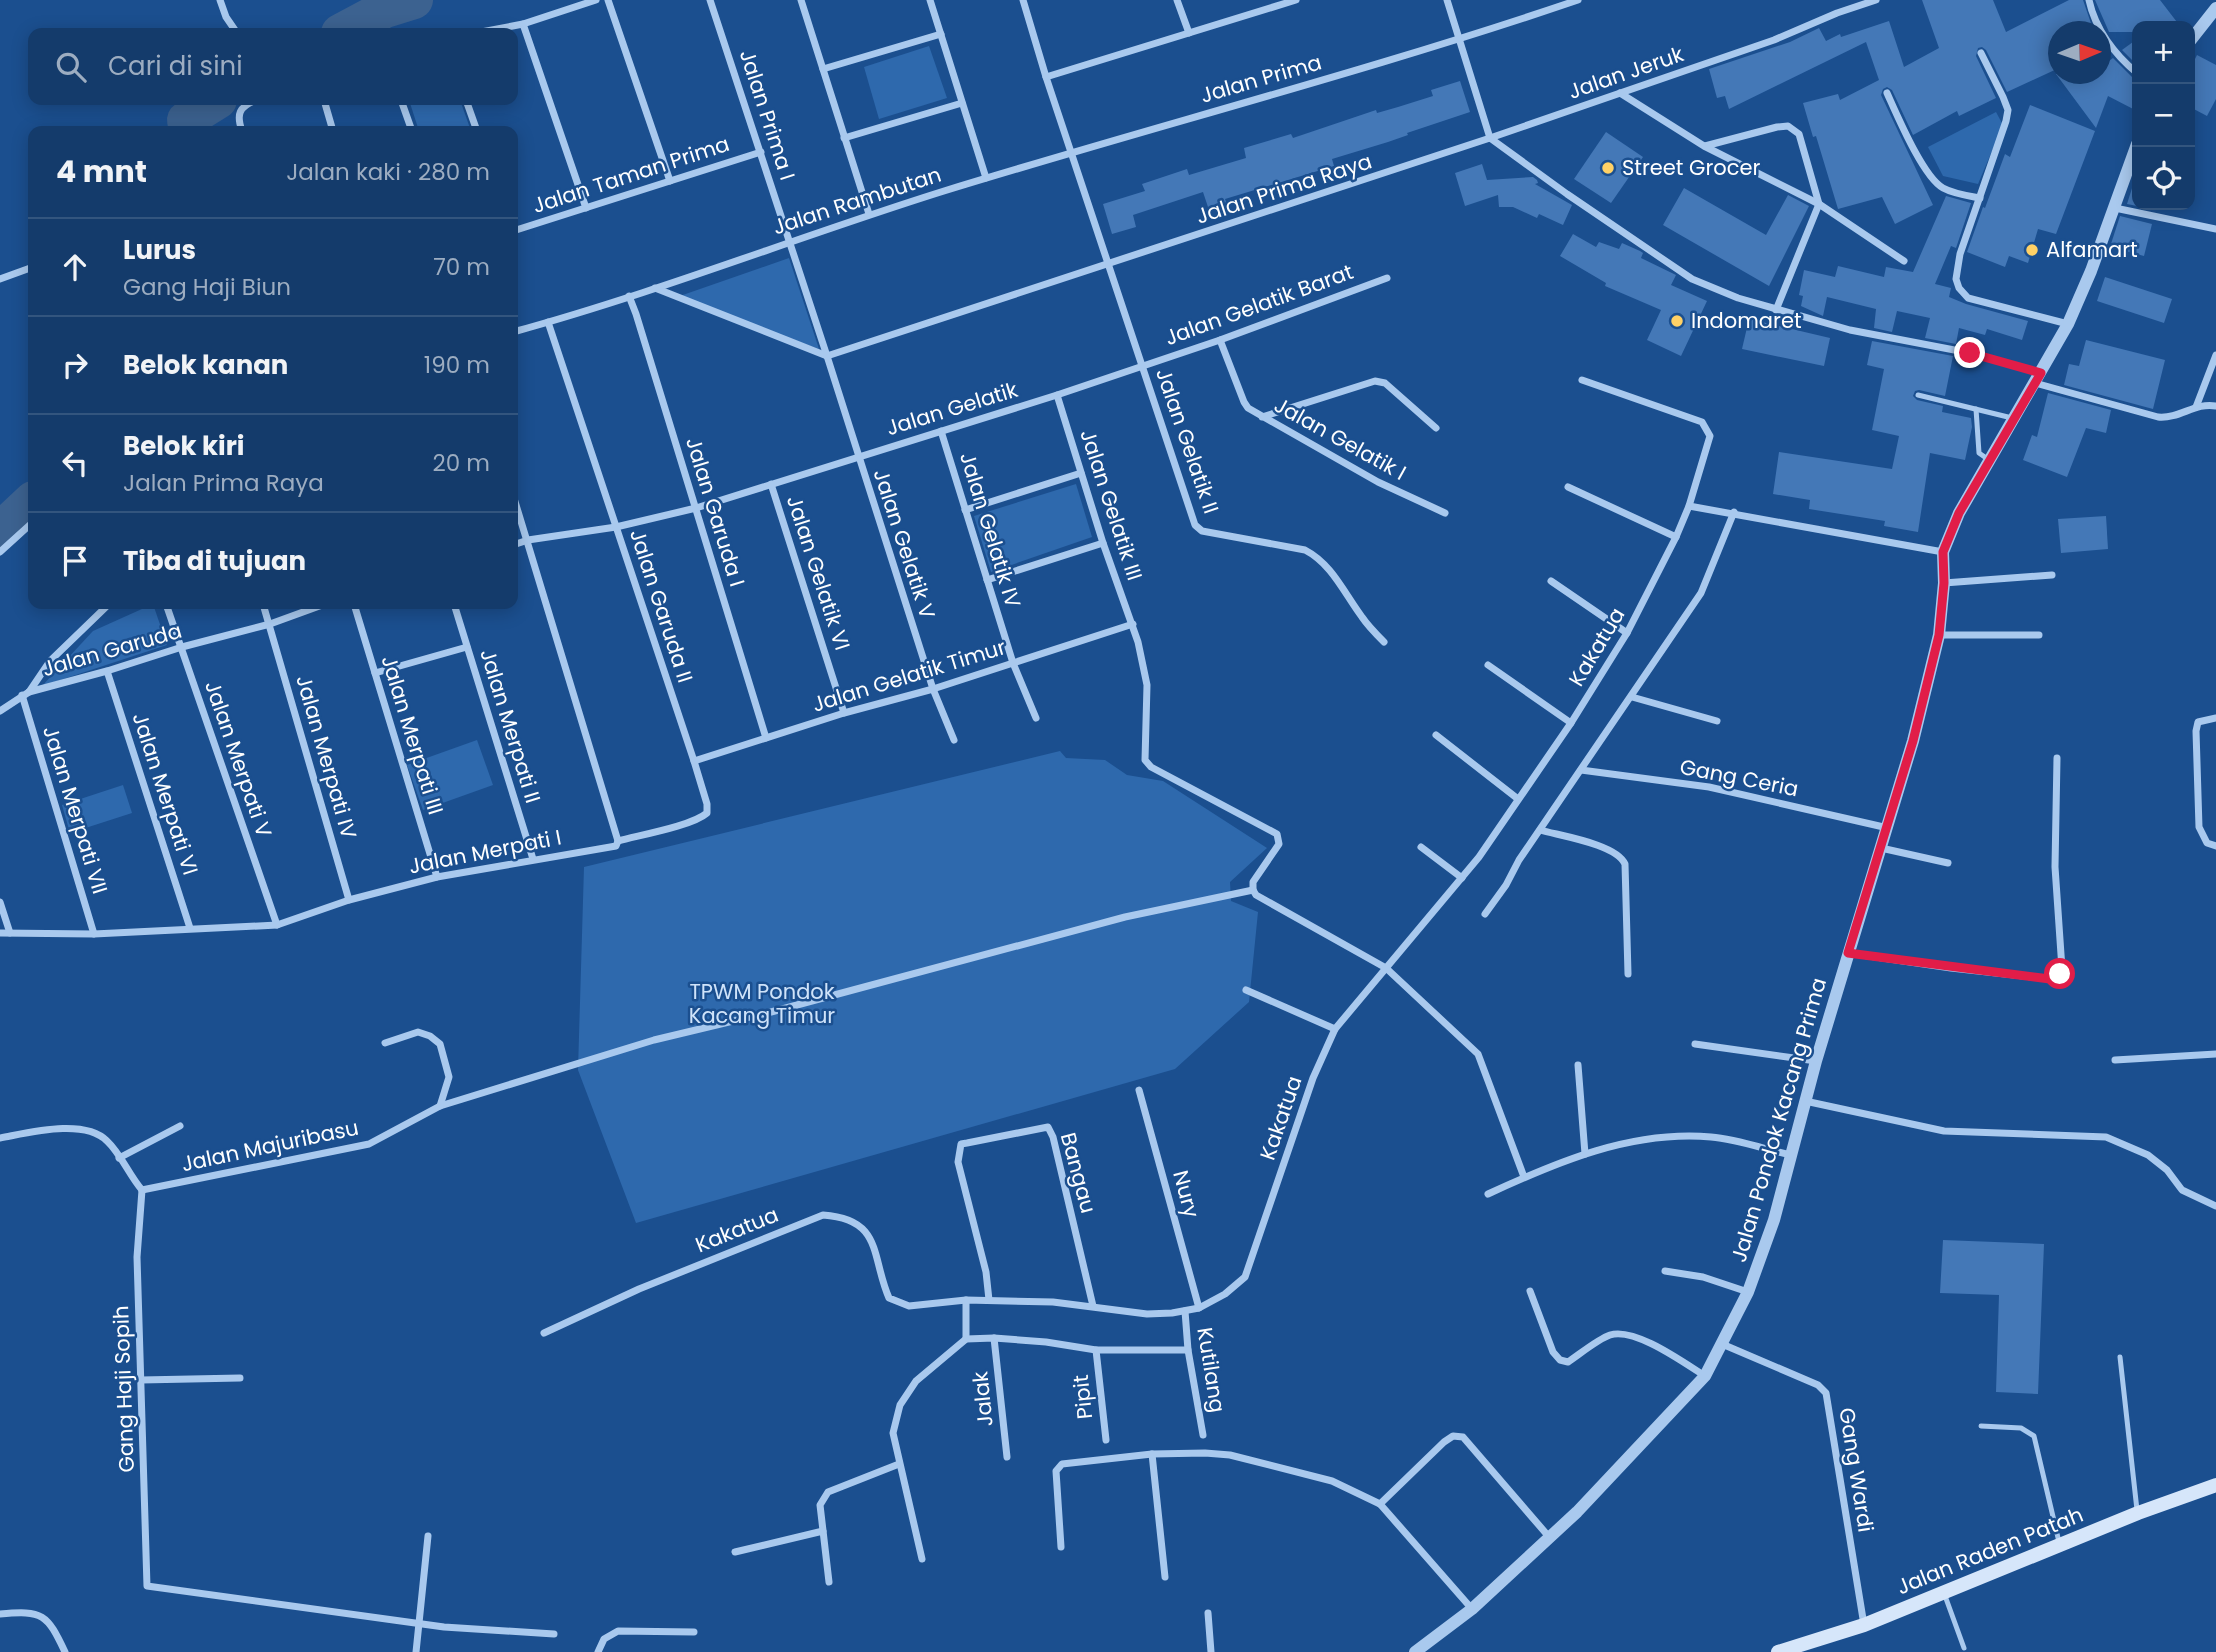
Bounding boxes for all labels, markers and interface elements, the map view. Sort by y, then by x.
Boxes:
north arrow [2048,21,2111,84]
map controls [2132,21,2195,210]
button: + [2132,21,2195,84]
search box [28,28,518,105]
street label: Jalan Jeruk [1564,39,1687,106]
street label: Jalan Prima I [733,46,802,184]
street label: Jalan Prima [1197,47,1325,110]
icon: search [52,48,90,86]
text: Cari di sini [108,48,243,84]
button: − [2132,84,2195,147]
street label: Jalan Taman Prima [529,129,733,220]
street label: Jalan Prima Raya [1192,146,1375,231]
button: locate [2132,147,2195,210]
text: 4 mnt [56,150,147,193]
place label: Street Grocer [1622,153,1760,182]
text: Jalan kaki · 280 m [286,156,490,188]
street label: Jalan Rambutan [769,160,945,241]
marker: Street Grocer [1600,160,1616,176]
text: Lurus [123,232,196,268]
place label: Alfamart [2046,235,2138,264]
marker: Alfamart [2024,242,2040,258]
icon: ahead [56,248,94,286]
text: 70 m [433,251,490,283]
street label: Jalan Gelatik Barat [1161,257,1357,352]
text: Gang Haji Biun [123,271,291,303]
place label: Indomaret [1691,306,1802,335]
marker: Indomaret [1669,313,1685,329]
route end [1954,337,1985,368]
icon: right [56,346,94,384]
text: Belok kanan [123,347,288,383]
text: 190 m [424,349,490,381]
street label: Jalan Gelatik II [1149,364,1226,517]
street label: Jalan Gelatik [883,375,1021,442]
street label: Jalan Gelatik I [1269,390,1411,487]
street label: Jalan Gelatik III [1073,426,1150,584]
text: Belok kiri [123,428,245,464]
street label: Jalan Garuda I [679,434,752,590]
icon: left [56,444,94,482]
text: 20 m [432,447,490,479]
street label: Jalan Gelatik IV [953,449,1028,611]
street label: Jalan Gelatik V [867,465,942,622]
text: Jalan Prima Raya [123,467,324,499]
street label: Jalan Gelatik VI [780,492,857,654]
street label: Jalan Garuda II [623,525,700,686]
icon: arrive [56,542,94,580]
text: Tiba di tujuan [123,543,306,579]
street label: Kakatua [1562,602,1631,692]
street label: Jalan Garuda [39,616,185,683]
street label: Jalan Gelatik Timur [808,632,1009,719]
street label: Jalan Merpati II [473,645,548,807]
street label: Jalan Merpati III [374,652,450,818]
street label: Jalan Merpati IV [289,672,364,842]
street label: Jalan Merpati V [198,677,279,841]
street label: Jalan Merpati VI [126,709,205,879]
street label: Jalan Merpati VII [36,722,115,897]
street label: Gang Ceria [1677,752,1801,803]
street label: Jalan Merpati I [406,823,564,880]
route start [2044,958,2075,989]
street label: Jalan Pondok Kacang Prima [1724,974,1833,1266]
park label: TPWM Pondok Kacang Timur [689,977,835,1030]
street label: Kakatua [1253,1072,1308,1164]
street label: Jalan Majuribasu [179,1113,361,1178]
street label: Bangau [1054,1129,1103,1216]
street label: Nury [1166,1167,1207,1221]
street label: Kakatua [691,1200,783,1259]
street label: Gang Haji Sopih [106,1305,141,1473]
street label: Kutilang [1190,1325,1233,1415]
street label: Jalak [965,1370,1000,1428]
street label: Pipit [1066,1373,1099,1421]
street label: Gang Wardi [1832,1406,1881,1534]
street label: Jalan Raden Patah [1892,1500,2087,1601]

